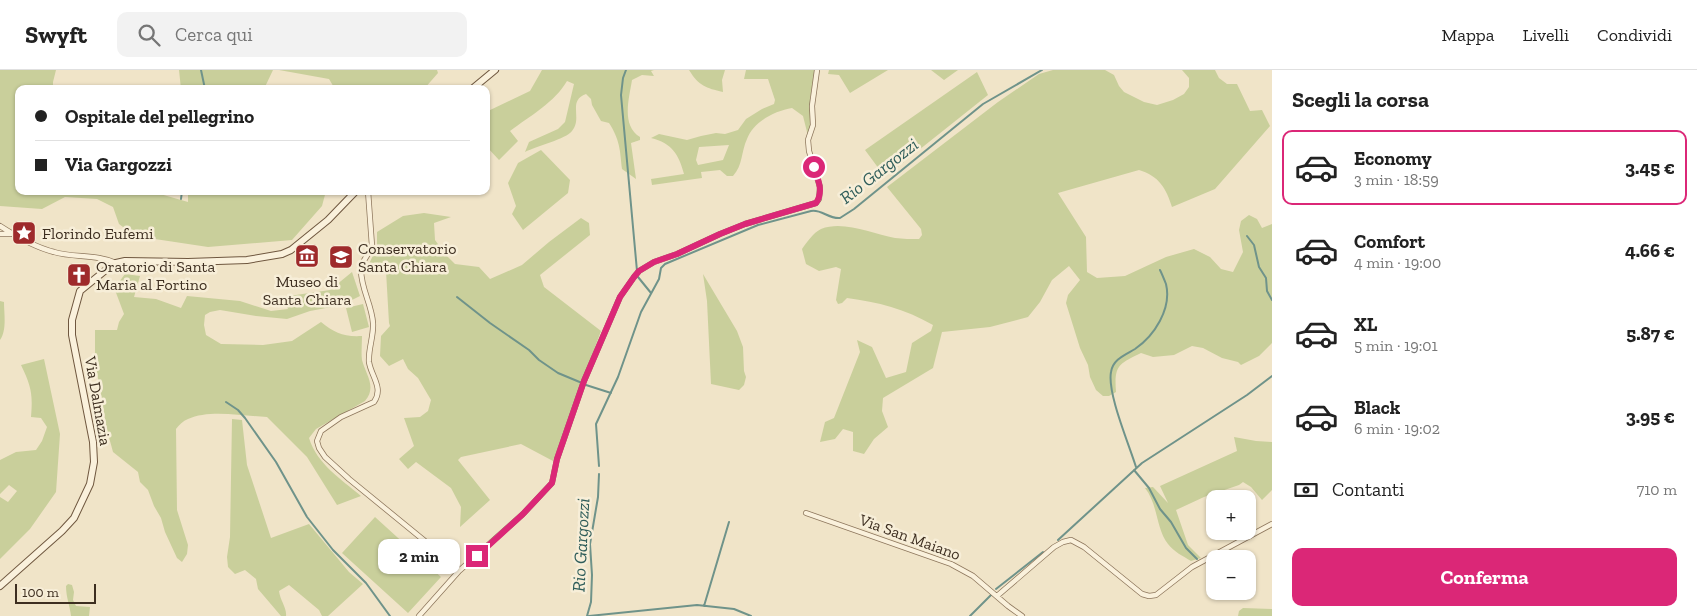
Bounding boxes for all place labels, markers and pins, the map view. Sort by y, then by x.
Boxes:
place icon: Florindo Eufemi [11,220,37,246]
place label: Florindo Eufemi [42,224,154,243]
place label: Conservatorio Santa Chiara [358,239,456,276]
museum icon: Museo di Santa Chiara [294,243,320,269]
school or university icon: Conservatorio Santa Chiara [328,244,354,270]
place label: Oratorio di Santa Maria al Fortino [96,257,216,294]
church icon: Oratorio di Santa Maria al Fortino [66,262,92,288]
place label: Museo di Santa Chiara [263,272,352,309]

